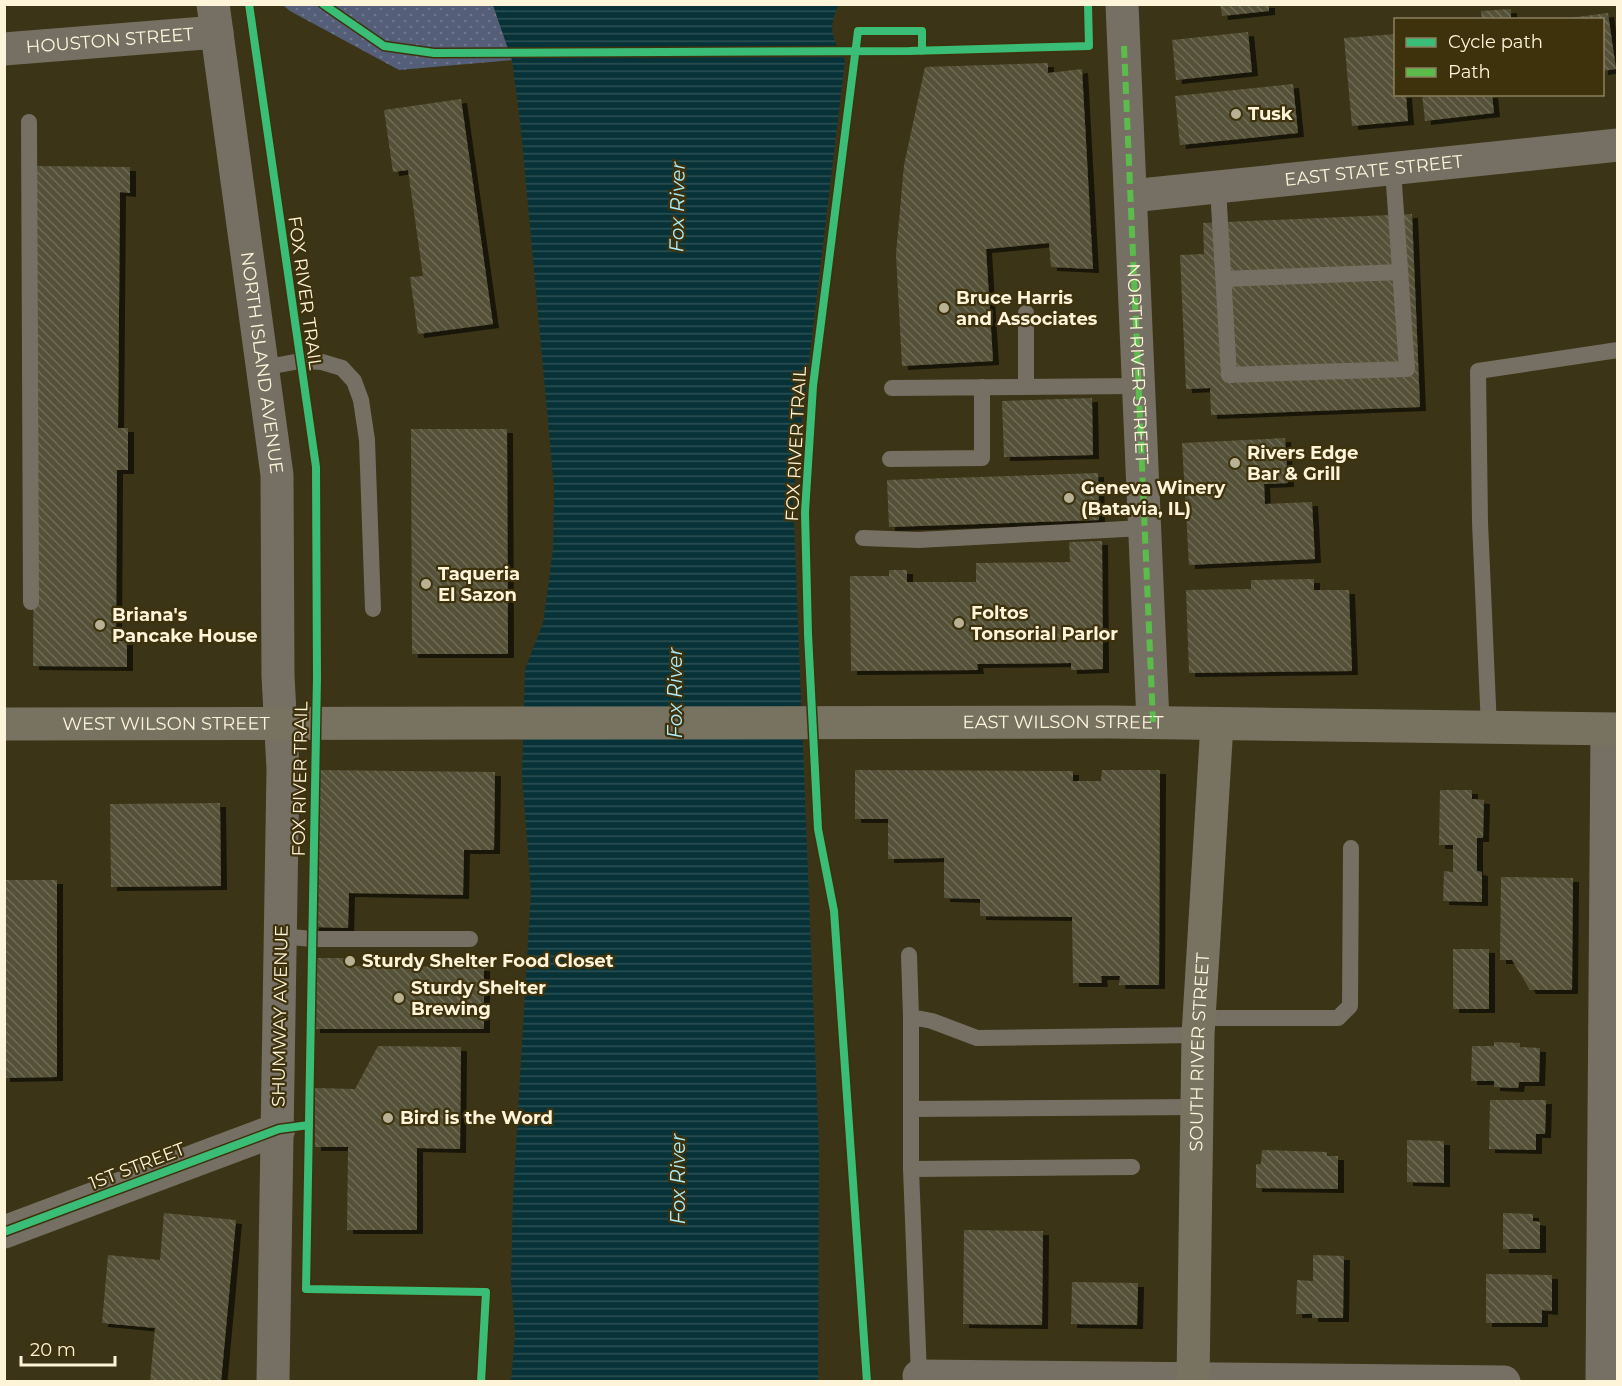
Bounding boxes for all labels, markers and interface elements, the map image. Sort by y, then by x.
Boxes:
legend [1394,18,1604,96]
street label: HOUSTON STREET [25,23,195,58]
text: Cycle path [1448,31,1543,53]
text: Path [1448,61,1491,83]
place label: Tusk [1248,103,1293,125]
marker: Tusk [1229,107,1243,121]
street label: EAST STATE STREET [1283,150,1465,191]
water label: Fox River [664,160,690,253]
street label: FOX RIVER TRAIL [283,215,327,372]
street label: NORTH ISLAND AVENUE [236,250,288,475]
street label: NORTH RIVER STREET [1122,263,1153,465]
place label: Bruce Harris and Associates [956,287,1098,330]
marker: Bruce Harris and Associates [937,301,951,315]
street label: FOX RIVER TRAIL [781,366,811,522]
place label: Rivers Edge Bar & Grill [1247,442,1358,485]
marker: Rivers Edge Bar & Grill [1228,456,1242,470]
place label: Geneva Winery (Batavia, IL) [1081,477,1225,520]
marker: Geneva Winery (Batavia, IL) [1062,491,1076,505]
place label: Taqueria El Sazon [438,563,520,606]
marker: Taqueria El Sazon [419,577,433,591]
place label: Foltos Tonsorial Parlor [971,602,1118,645]
place label: Briana's Pancake House [112,604,258,647]
marker: Foltos Tonsorial Parlor [952,616,966,630]
marker: Briana's Pancake House [93,618,107,632]
water label: Fox River [663,647,687,738]
street label: FOX RIVER TRAIL [288,701,312,857]
street label: EAST WILSON STREET [963,711,1164,734]
street label: WEST WILSON STREET [62,713,270,735]
street label: SHUMWAY AVENUE [267,925,293,1107]
place label: Sturdy Shelter Food Closet [362,950,614,972]
street label: SOUTH RIVER STREET [1185,951,1214,1152]
marker: Sturdy Shelter Food Closet [343,954,357,968]
place label: Sturdy Shelter Brewing [411,977,546,1020]
marker: Sturdy Shelter Brewing [392,991,406,1005]
place label: Bird is the Word [400,1107,553,1129]
marker: Bird is the Word [381,1111,395,1125]
water label: Fox River [666,1133,690,1224]
street label: 1ST STREET [86,1137,189,1194]
scale bar [21,1329,116,1367]
text: 20 m [30,1339,76,1361]

